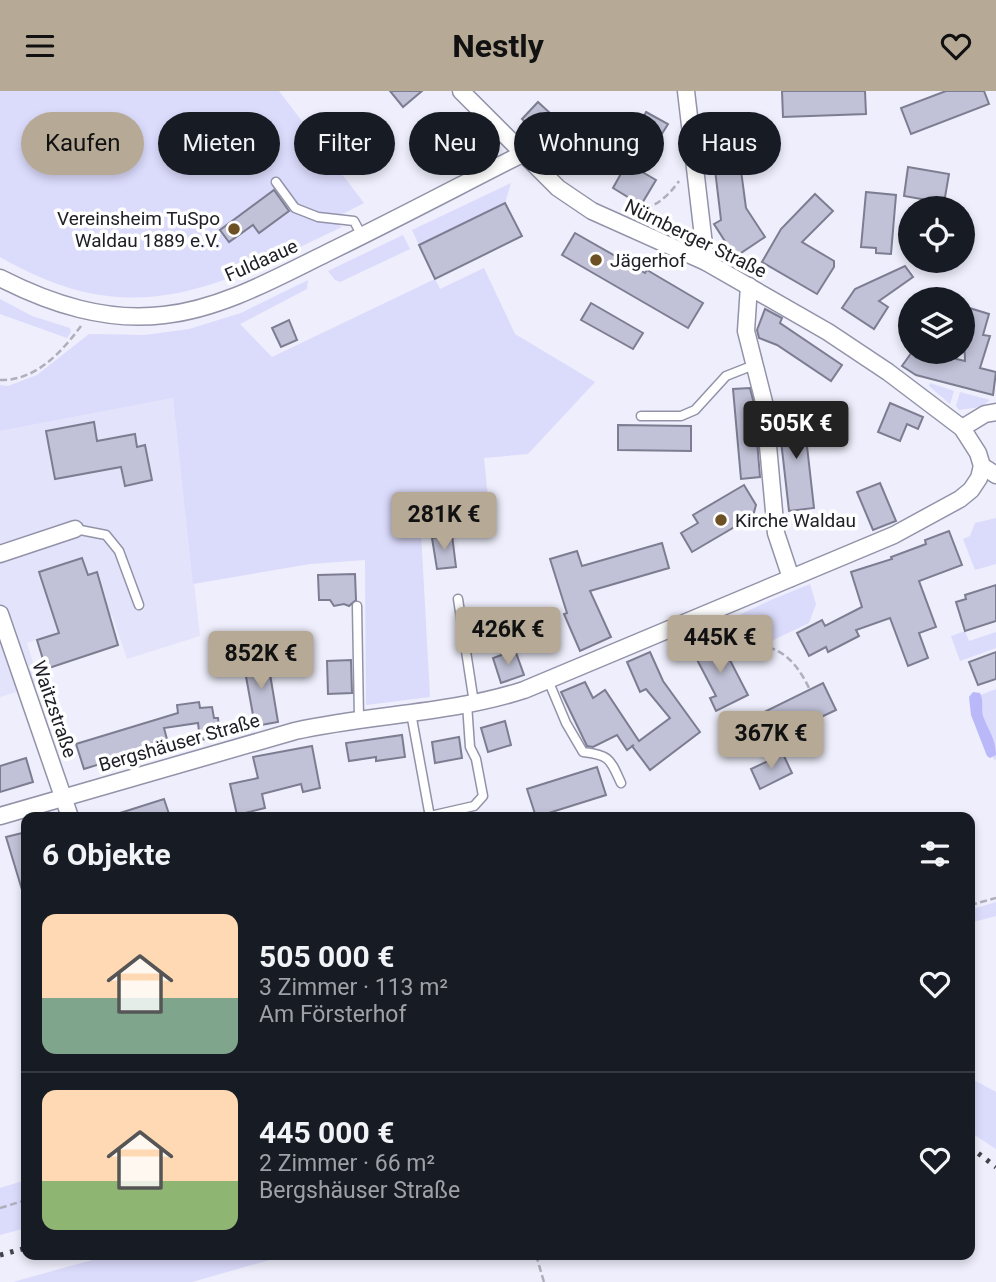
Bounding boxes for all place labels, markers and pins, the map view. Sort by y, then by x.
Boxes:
place label: Vereinsheim TuSpo Waldau 1889 e.V. [57,207,220,252]
marker: Vereinsheim TuSpo Waldau 1889 e.V. [226,221,242,237]
place label: Jägerhof [610,249,686,272]
marker: Jägerhof [588,252,604,268]
pin: 505K € [739,401,853,461]
pin: 281K € [387,493,501,552]
place label: Kirche Waldau [735,509,856,532]
marker: Kirche Waldau [713,512,729,528]
pin: 426K € [451,607,565,667]
pin: 445K € [663,615,777,675]
pin: 852K € [204,631,318,691]
pin: 367K € [714,711,828,771]

